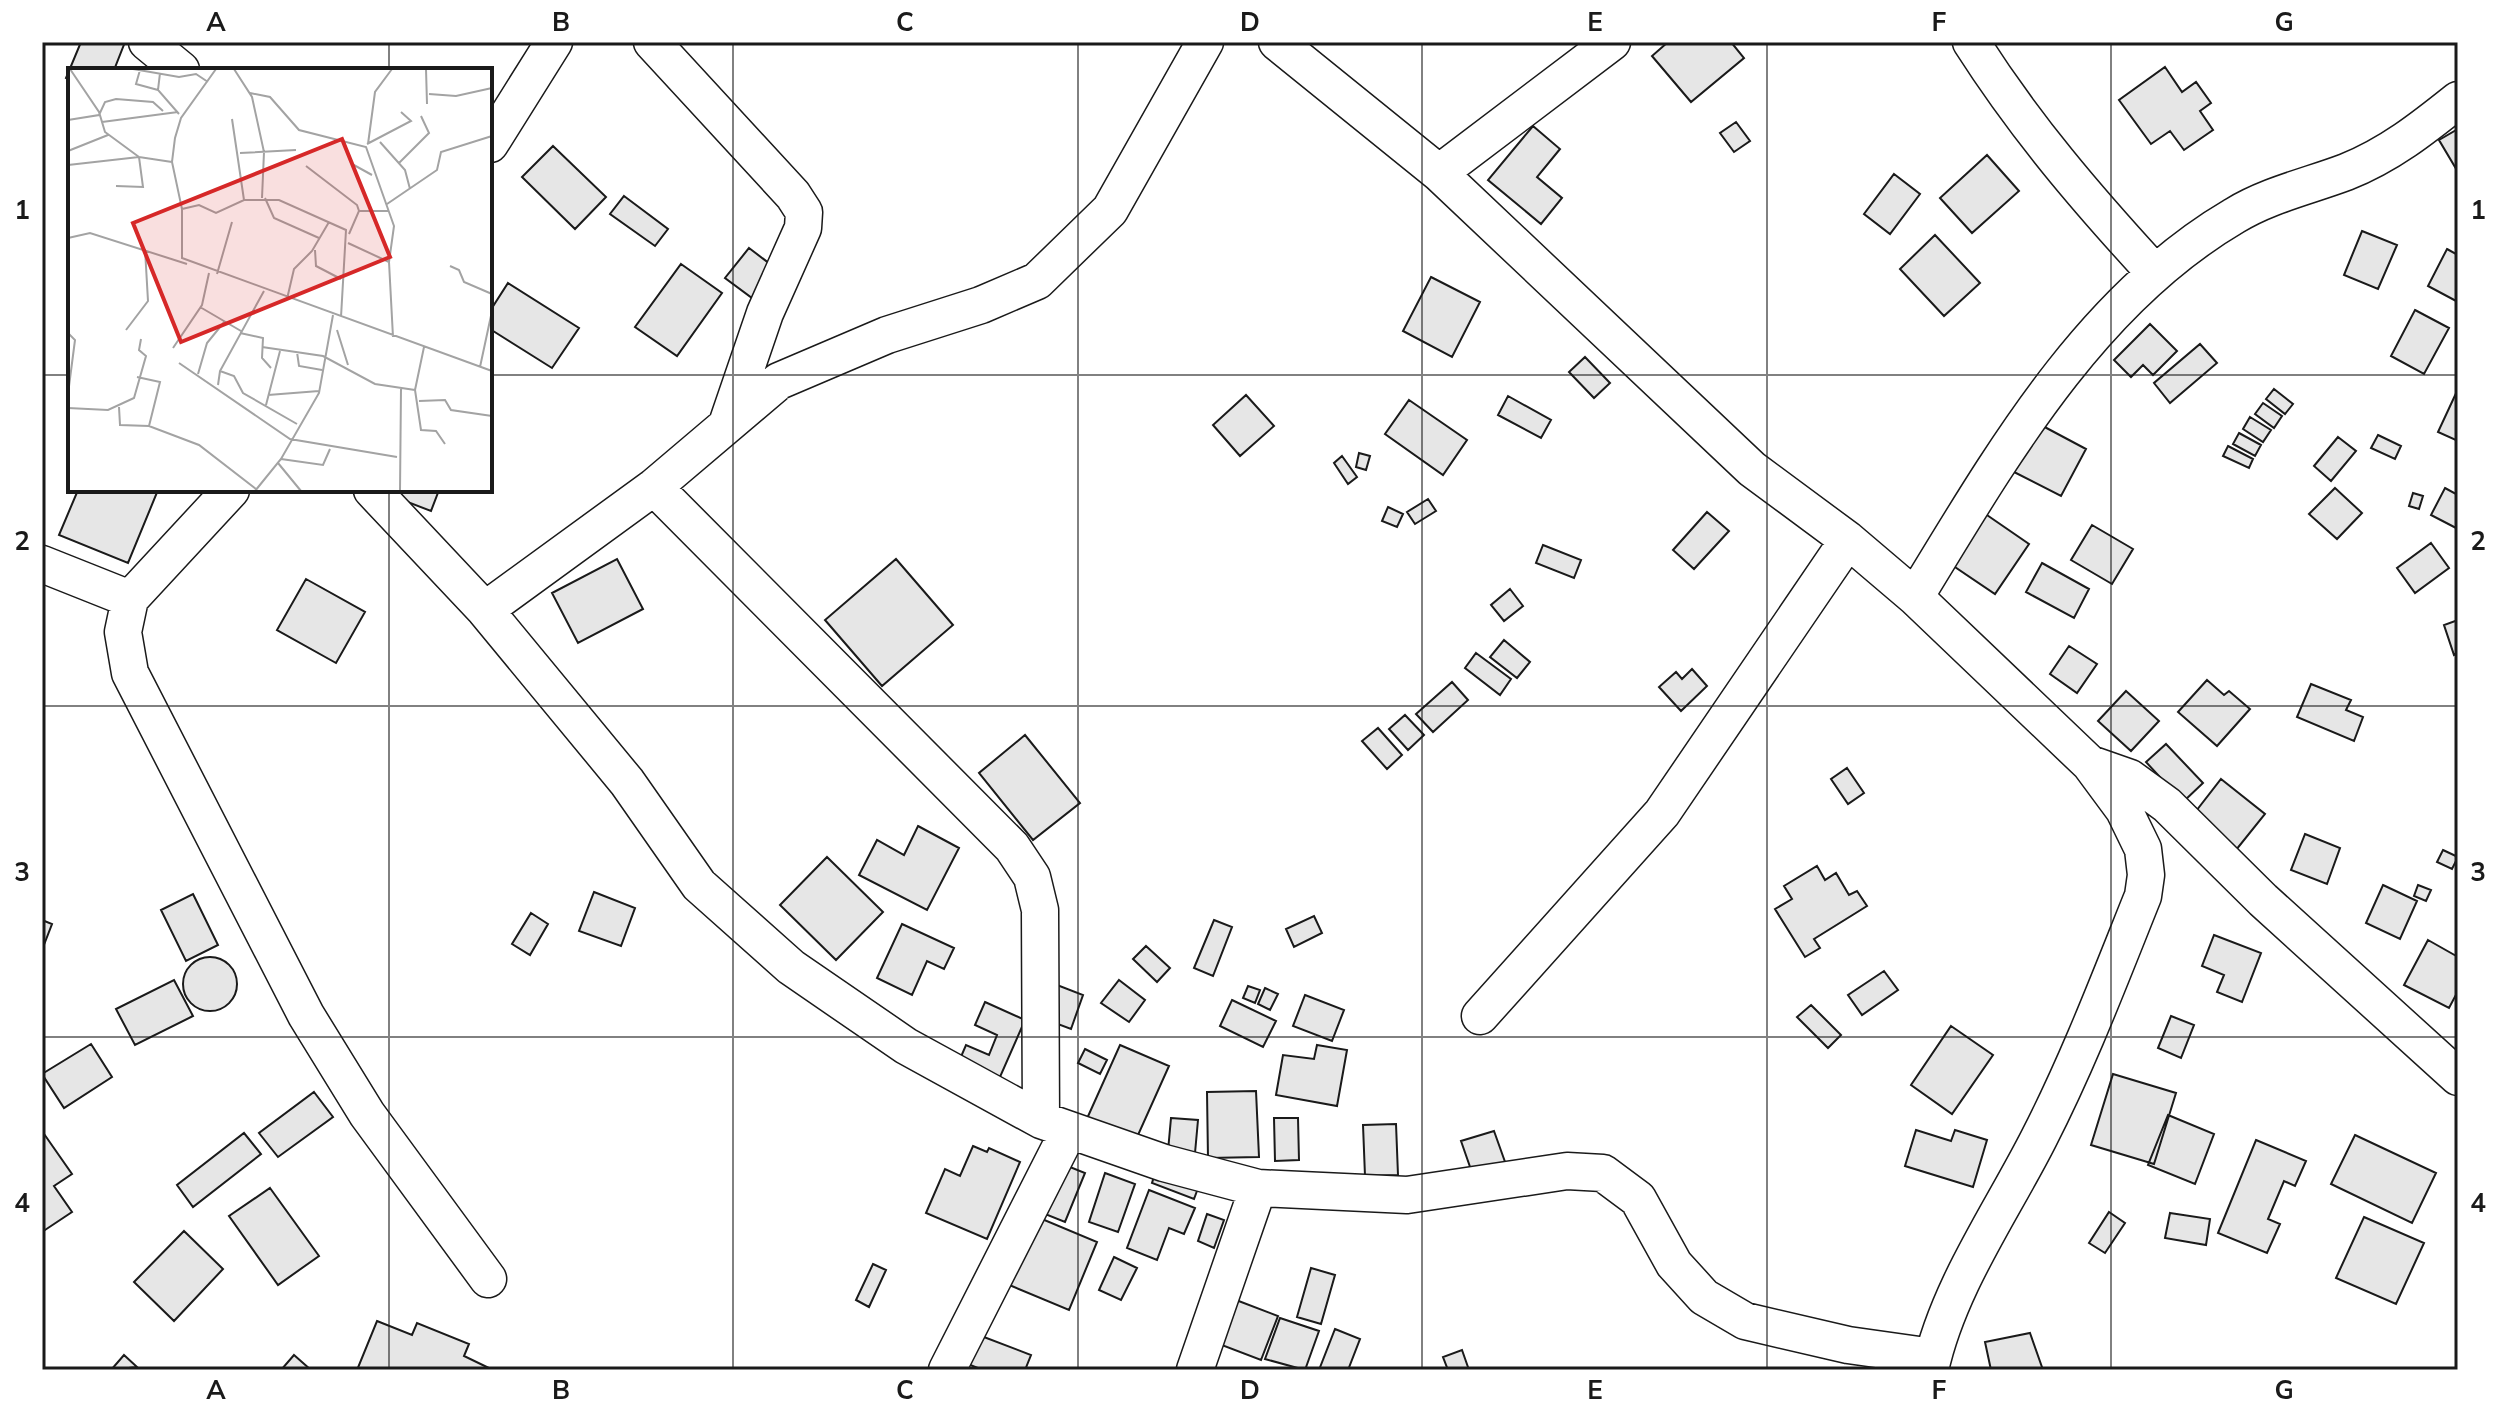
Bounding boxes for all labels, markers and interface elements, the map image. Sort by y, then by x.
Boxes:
text: A [206,5,226,38]
text: B [552,5,570,38]
text: C [896,5,914,38]
text: D [1240,5,1260,38]
text: E [1587,5,1603,38]
text: F [1932,5,1947,38]
text: G [2274,5,2294,38]
inset map [68,68,492,492]
text: 1 [14,193,30,226]
text: 1 [2470,193,2486,226]
text: 2 [14,524,30,557]
text: 2 [2470,524,2486,557]
text: 3 [14,855,30,888]
text: 3 [2470,855,2486,888]
text: 4 [14,1186,30,1219]
text: 4 [2470,1186,2486,1219]
text: A [206,1373,226,1406]
text: B [552,1373,570,1406]
text: C [896,1373,914,1406]
text: D [1240,1373,1260,1406]
text: E [1587,1373,1603,1406]
text: F [1932,1373,1947,1406]
text: G [2274,1373,2294,1406]

